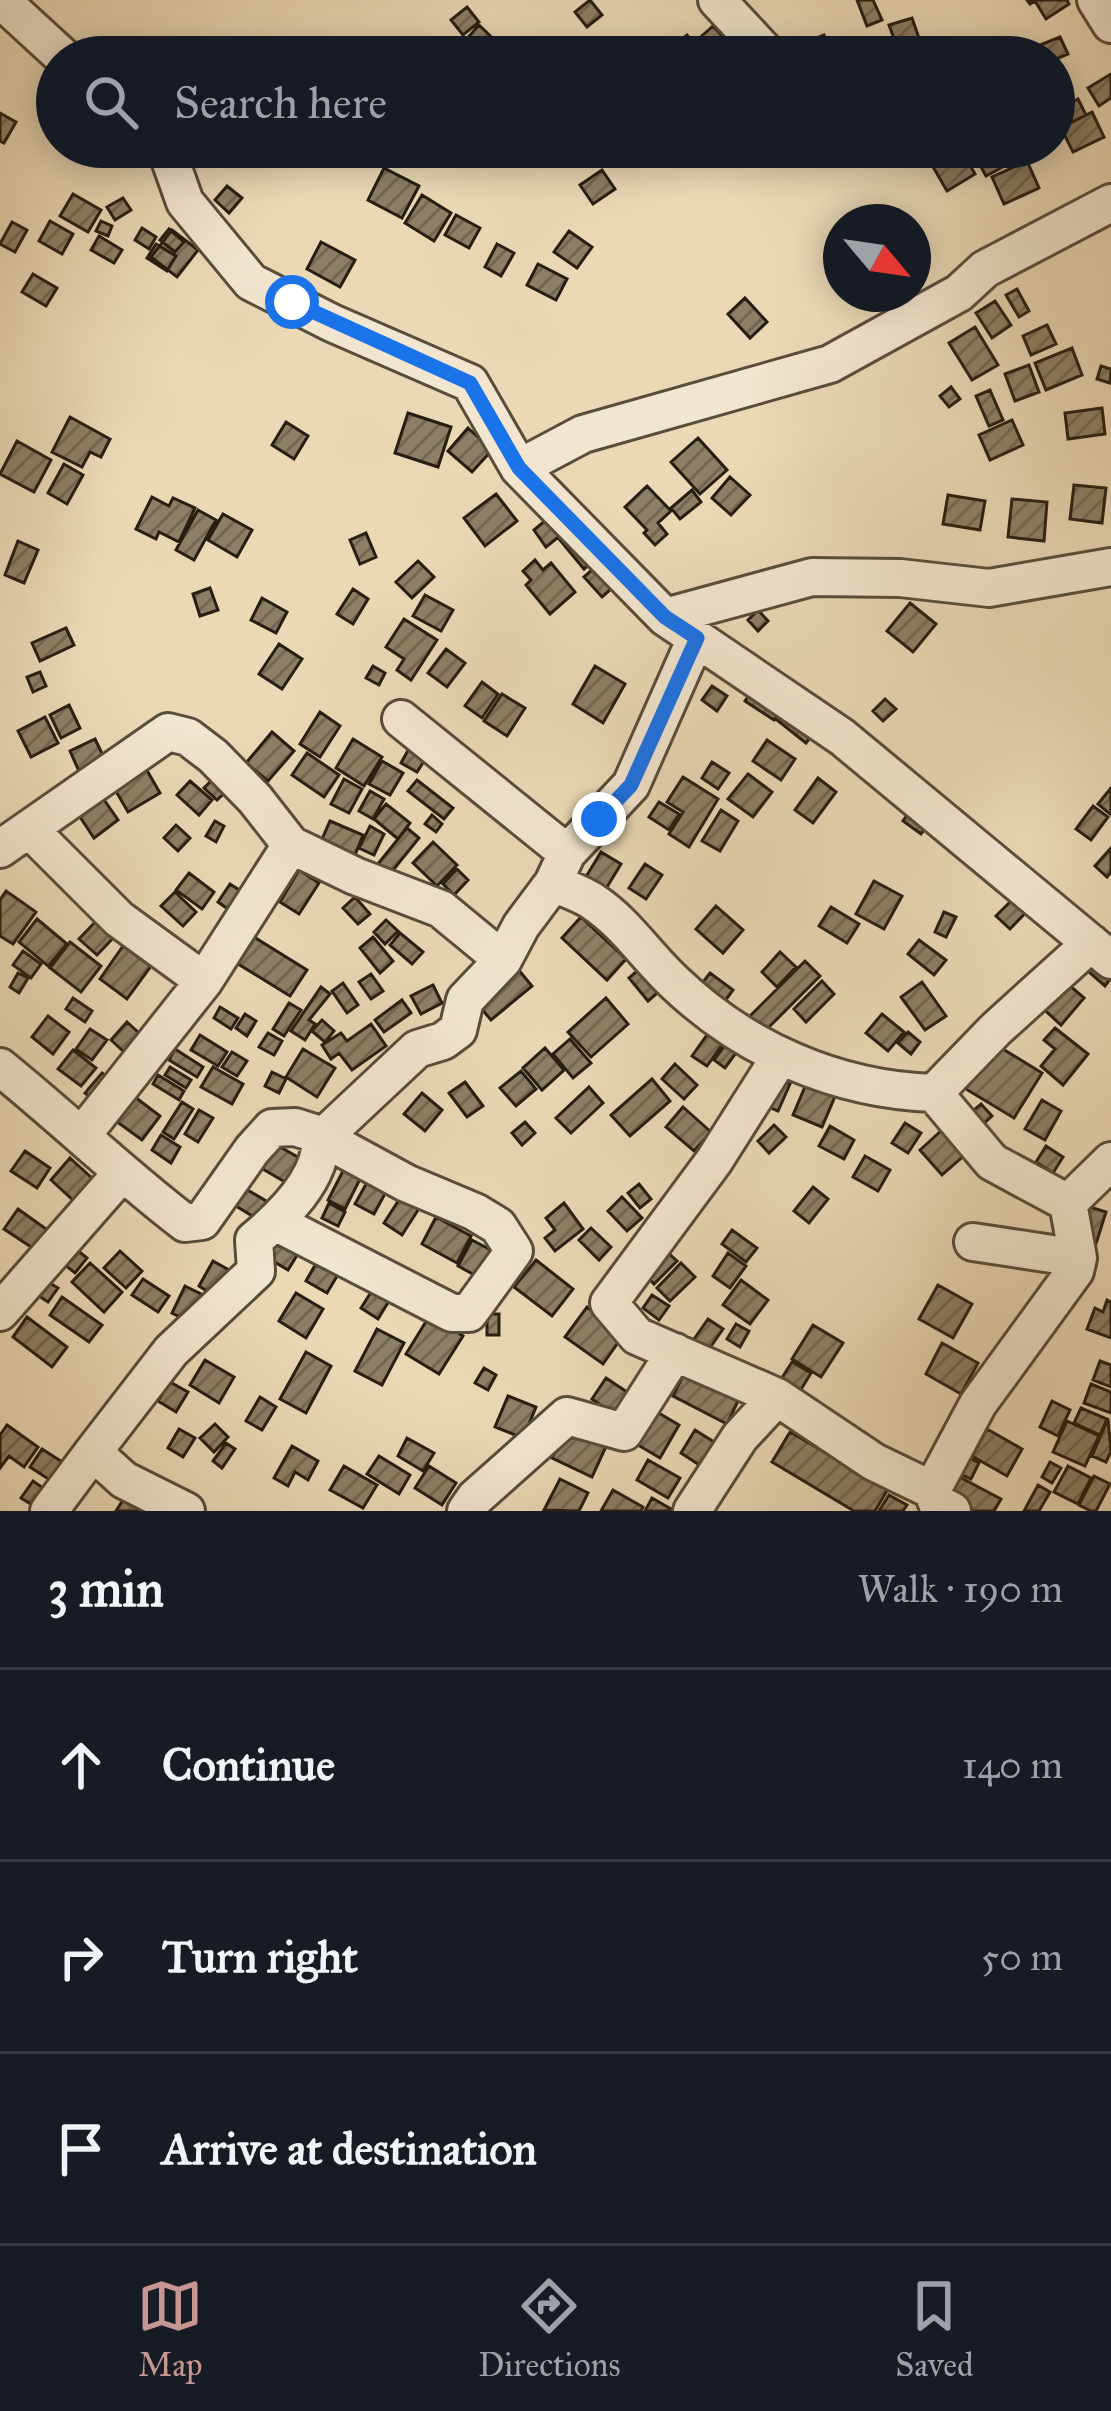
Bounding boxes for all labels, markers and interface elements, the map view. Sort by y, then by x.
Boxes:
search box [36,36,1075,168]
icon: search [78,69,144,135]
text: Search here [174,75,387,130]
north arrow [823,204,931,312]
route start [265,275,319,329]
route end [572,792,626,846]
text: 3 min [48,1558,164,1620]
text: Walk · 190 m [857,1565,1063,1613]
icon: ahead [48,1732,114,1798]
text: Continue [162,1737,335,1792]
text: 140 m [962,1741,1063,1789]
icon: right [48,1924,114,1990]
text: Turn right [162,1929,358,1984]
text: 50 m [981,1933,1063,1981]
icon: arrive [48,2116,114,2182]
text: Arrive at destination [162,2121,537,2176]
tab: Map [137,2273,203,2385]
tab: Directions [478,2273,620,2385]
tab: Saved [895,2273,974,2385]

